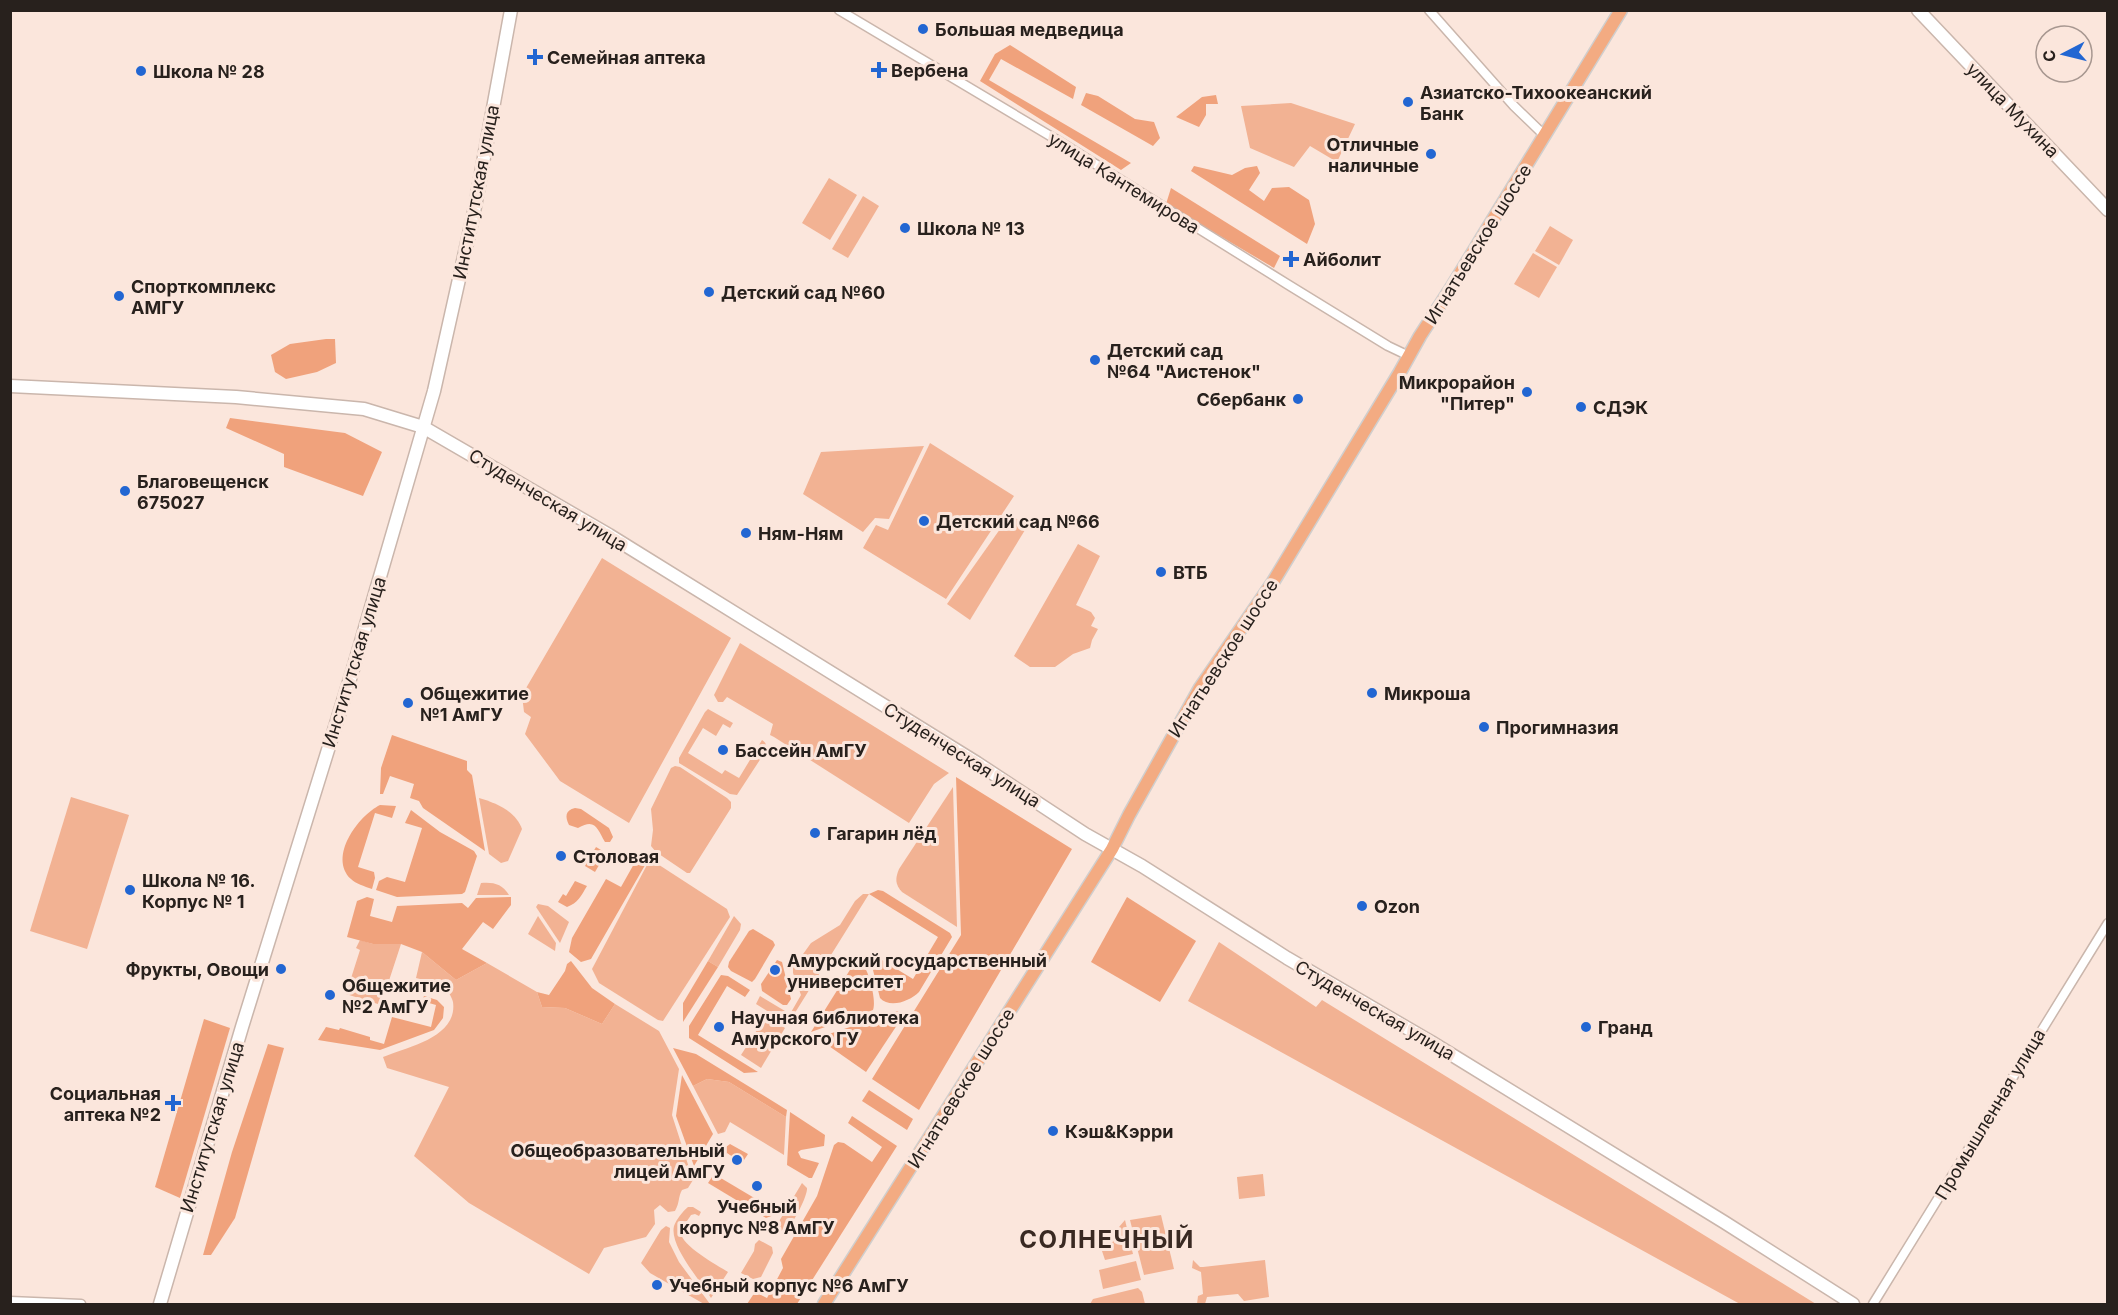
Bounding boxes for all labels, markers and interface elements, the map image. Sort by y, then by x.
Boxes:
place label: Большая медведица [935,19,1124,40]
marker: Большая медведица [916,22,930,36]
north arrow [2034,24,2094,84]
place label: Семейная аптека [547,47,706,68]
text: С [2038,49,2060,63]
marker: Семейная аптека [528,50,542,64]
street label: улица Мухина [1962,58,2064,162]
place label: Вербена [891,60,968,81]
place label: Школа № 28 [153,61,265,82]
marker: Вербена [872,63,886,77]
marker: Школа № 28 [134,64,148,78]
place label: Азиатско-Тихоокеанский Банк [1420,82,1652,124]
marker: Азиатско-Тихоокеанский Банк [1401,95,1415,109]
street label: Институтская улица [449,103,503,281]
street label: улица Кантемирова [1045,128,1203,238]
place label: Отличные наличные [1327,134,1419,176]
marker: Отличные наличные [1424,147,1438,161]
street label: Игнатьевское шоссе [1420,160,1536,328]
place label: Школа № 13 [917,218,1025,239]
marker: Школа № 13 [898,221,912,235]
place label: Айболит [1303,249,1381,270]
marker: Айболит [1284,252,1298,266]
place label: Спорткомплекс АМГУ [131,276,276,318]
place label: Детский сад №60 [721,282,885,303]
marker: Детский сад №60 [702,285,716,299]
marker: Спорткомплекс АМГУ [112,289,126,303]
place label: Детский сад №64 "Аистенок" [1107,340,1261,382]
marker: Детский сад №64 "Аистенок" [1088,353,1102,367]
place label: Микрорайон "Питер" [1399,372,1515,414]
marker: Микрорайон "Питер" [1520,385,1534,399]
place label: Сбербанк [1196,389,1286,410]
marker: Сбербанк [1291,392,1305,406]
place label: СДЭК [1593,397,1648,418]
marker: СДЭК [1574,400,1588,414]
street label: Студенческая улица [465,444,631,556]
place label: Благовещенск 675027 [137,471,269,513]
marker: Благовещенск 675027 [118,484,132,498]
place label: Детский сад №66 [936,511,1100,532]
marker: Детский сад №66 [917,514,931,528]
place label: Ням-Ням [758,523,843,544]
marker: Ням-Ням [739,526,753,540]
place label: ВТБ [1173,562,1208,583]
marker: ВТБ [1154,565,1168,579]
street label: Институтская улица [318,574,390,750]
street label: Игнатьевское шоссе [1164,575,1282,741]
place label: Общежитие №1 АмГУ [420,683,529,725]
place label: Микроша [1384,683,1471,704]
marker: Микроша [1365,686,1379,700]
marker: Общежитие №1 АмГУ [401,696,415,710]
street label: Студенческая улица [880,698,1044,812]
place label: Прогимназия [1496,717,1619,738]
marker: Прогимназия [1477,720,1491,734]
place label: Бассейн АмГУ [735,740,867,761]
marker: Бассейн АмГУ [716,743,730,757]
place label: Гагарин лёд [827,823,937,844]
marker: Гагарин лёд [808,826,822,840]
place label: Столовая [573,846,659,867]
marker: Столовая [554,849,568,863]
place label: Школа № 16. Корпус № 1 [142,870,256,912]
marker: Школа № 16. Корпус № 1 [123,883,137,897]
place label: Ozon [1374,896,1420,917]
marker: Ozon [1355,899,1369,913]
place label: Амурский государственный университет [787,950,1047,992]
street label: Студенческая улица [1291,956,1459,1064]
place label: Фрукты, Овощи [126,959,269,980]
marker: Фрукты, Овощи [274,962,288,976]
marker: Амурский государственный университет [768,963,782,977]
place label: Общежитие №2 АмГУ [342,975,451,1017]
marker: Общежитие №2 АмГУ [323,988,337,1002]
street label: Игнатьевское шоссе [903,1004,1019,1172]
place label: Научная библиотека Амурского ГУ [731,1007,919,1049]
place label: Гранд [1598,1017,1653,1038]
marker: Научная библиотека Амурского ГУ [712,1020,726,1034]
marker: Гранд [1579,1020,1593,1034]
street label: Промышленная улица [1931,1025,2049,1203]
street label: Институтская улица [176,1039,248,1215]
place label: Социальная аптека №2 [50,1083,161,1125]
marker: Социальная аптека №2 [166,1096,180,1110]
place label: Кэш&Кэрри [1065,1121,1173,1142]
marker: Кэш&Кэрри [1046,1124,1060,1138]
place label: Общеобразовательный лицей АмГУ [511,1140,725,1182]
marker: Общеобразовательный лицей АмГУ [730,1153,744,1167]
marker: Учебный корпус №8 АмГУ [750,1179,764,1193]
place label: Учебный корпус №8 АмГУ [679,1196,835,1238]
district label: СОЛНЕЧНЫЙ [1019,1224,1195,1254]
place label: Учебный корпус №6 АмГУ [669,1275,909,1296]
marker: Учебный корпус №6 АмГУ [650,1278,664,1292]

